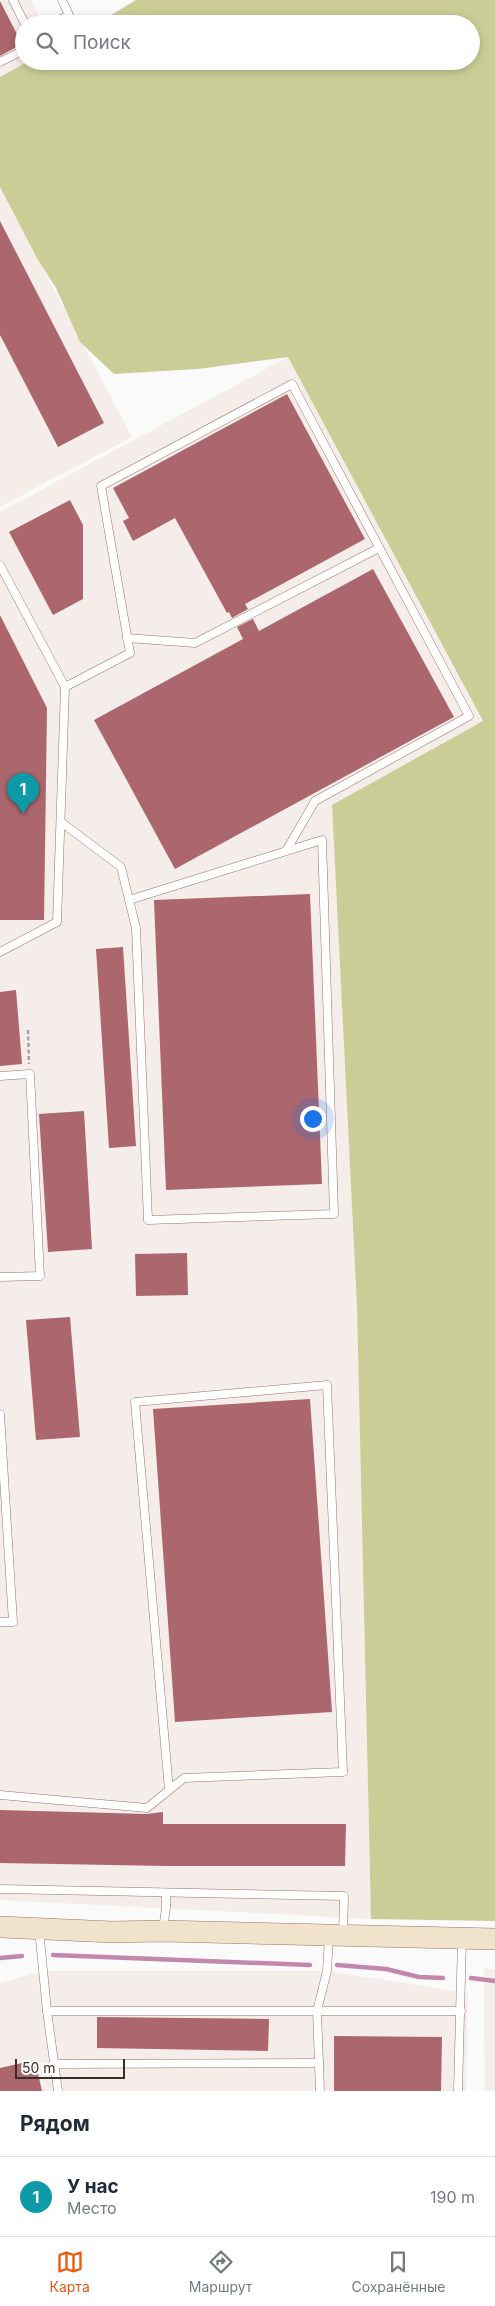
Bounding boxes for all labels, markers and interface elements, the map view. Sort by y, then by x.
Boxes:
search box [15,15,480,70]
icon: search [33,29,61,57]
text: Поиск [73,31,131,54]
pin: 1 [7,773,39,814]
your location [300,1106,326,1132]
scale bar [15,2056,125,2079]
text: 50 m [22,2059,56,2076]
text: Рядом [20,2111,90,2136]
text: У нас [67,2175,119,2198]
text: 1 [33,2187,39,2207]
text: 190 m [430,2187,475,2207]
text: Место [67,2198,117,2218]
tab: Карта [50,2248,90,2295]
tab: Маршрут [189,2248,252,2295]
tab: Сохранённые [351,2248,445,2295]

